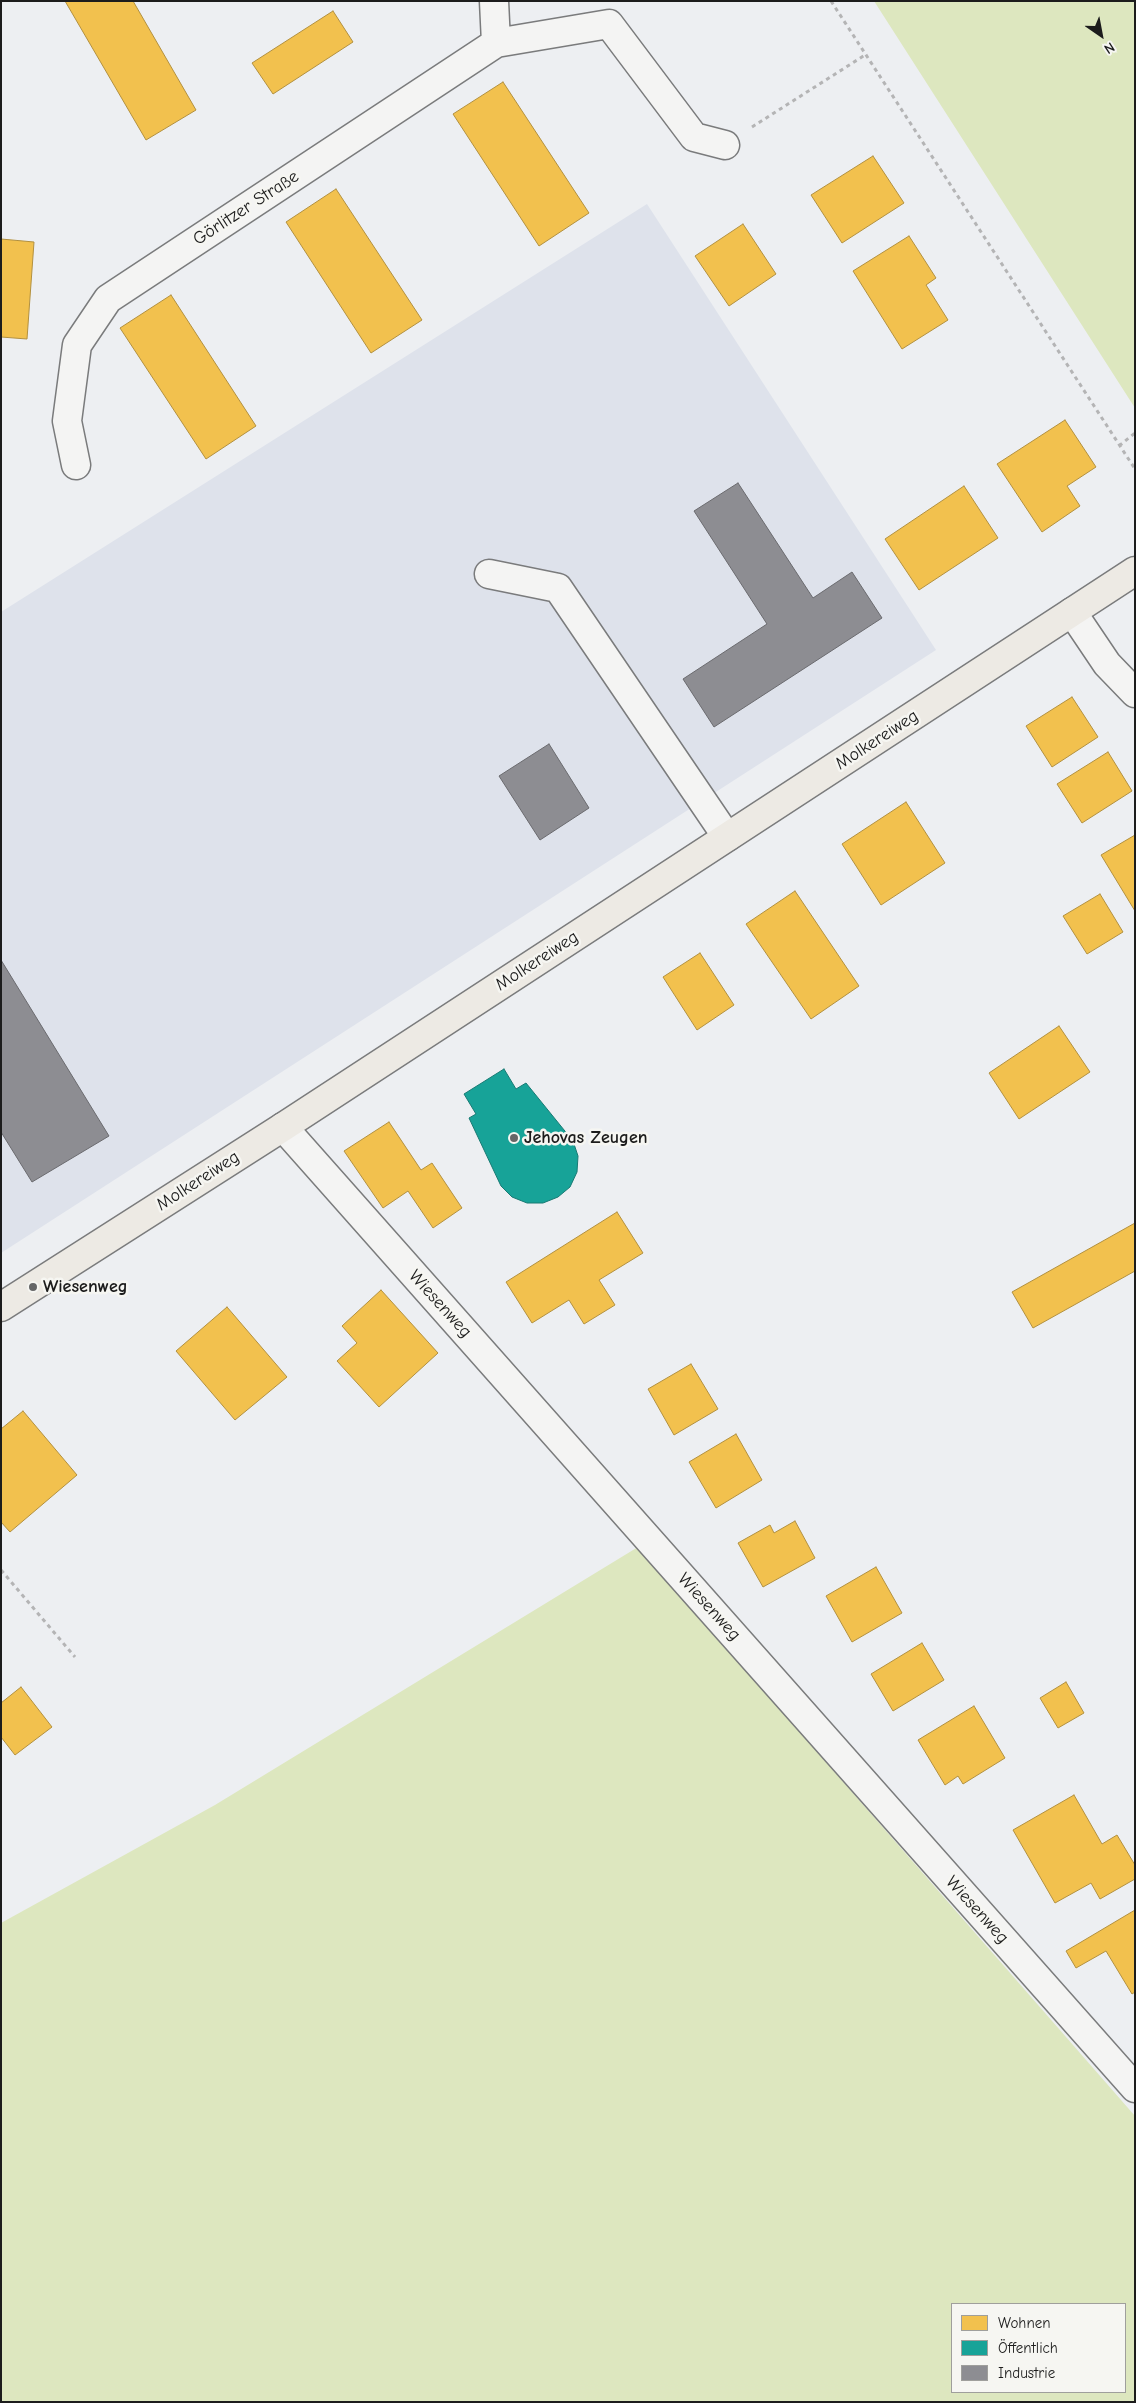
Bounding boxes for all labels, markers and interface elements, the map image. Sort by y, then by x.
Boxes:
north arrow [1076,10,1126,60]
text: N [1101,38,1118,58]
street label: Görlitzer Straße [189,166,303,250]
street label: Molkereiweg [831,705,923,775]
street label: Molkereiweg [491,926,583,996]
place label: Jehovas Zeugen [524,1127,648,1149]
marker: Jehovas Zeugen [508,1132,520,1144]
street label: Molkereiweg [152,1146,244,1216]
street label: Wiesenweg [404,1266,476,1342]
place label: Wiesenweg [43,1276,128,1298]
marker: Wiesenweg [27,1281,39,1293]
street label: Wiesenweg [673,1569,745,1645]
street label: Wiesenweg [941,1872,1013,1948]
legend [951,2303,1126,2393]
text: Wohnen [998,2314,1051,2332]
text: Öffentlich [998,2339,1058,2357]
text: Industrie [998,2364,1055,2382]

